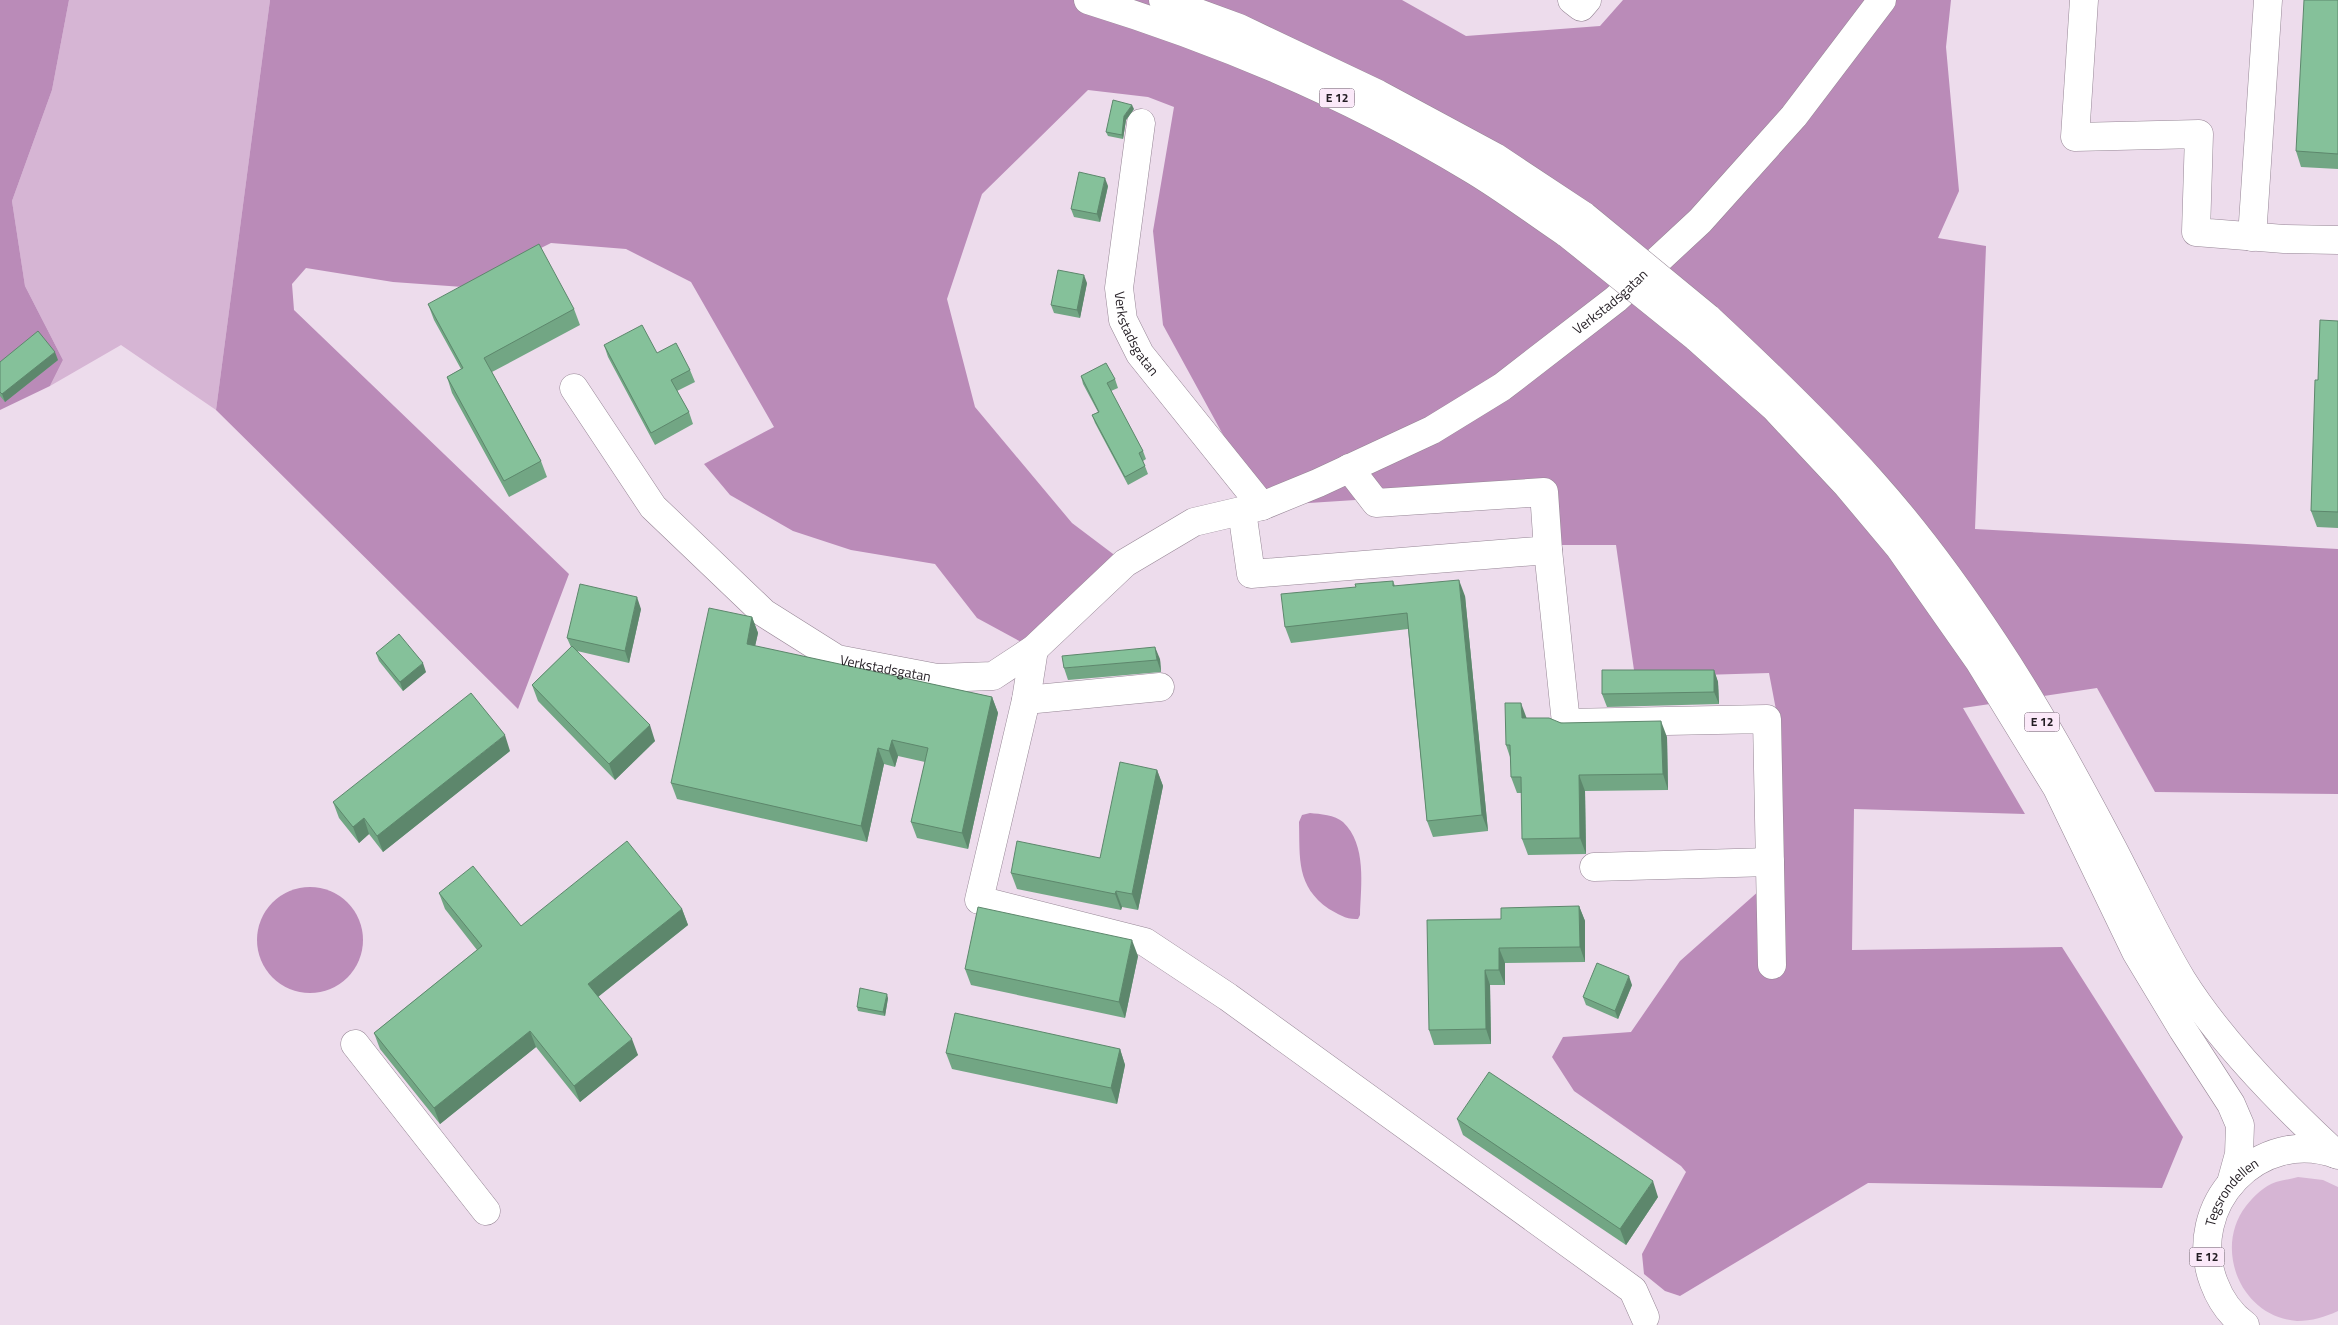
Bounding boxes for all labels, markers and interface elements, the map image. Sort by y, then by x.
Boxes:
road number: E 12 [1320,89,1354,108]
street label: Verkstadsgatan [1568,264,1652,339]
street label: Verkstadsgatan [1109,290,1165,380]
street label: Verkstadsgatan [838,649,933,687]
road number: E 12 [2024,712,2060,732]
street label: Tegsrondellen [2199,1152,2262,1228]
road number: E 12 [2190,1248,2224,1266]

